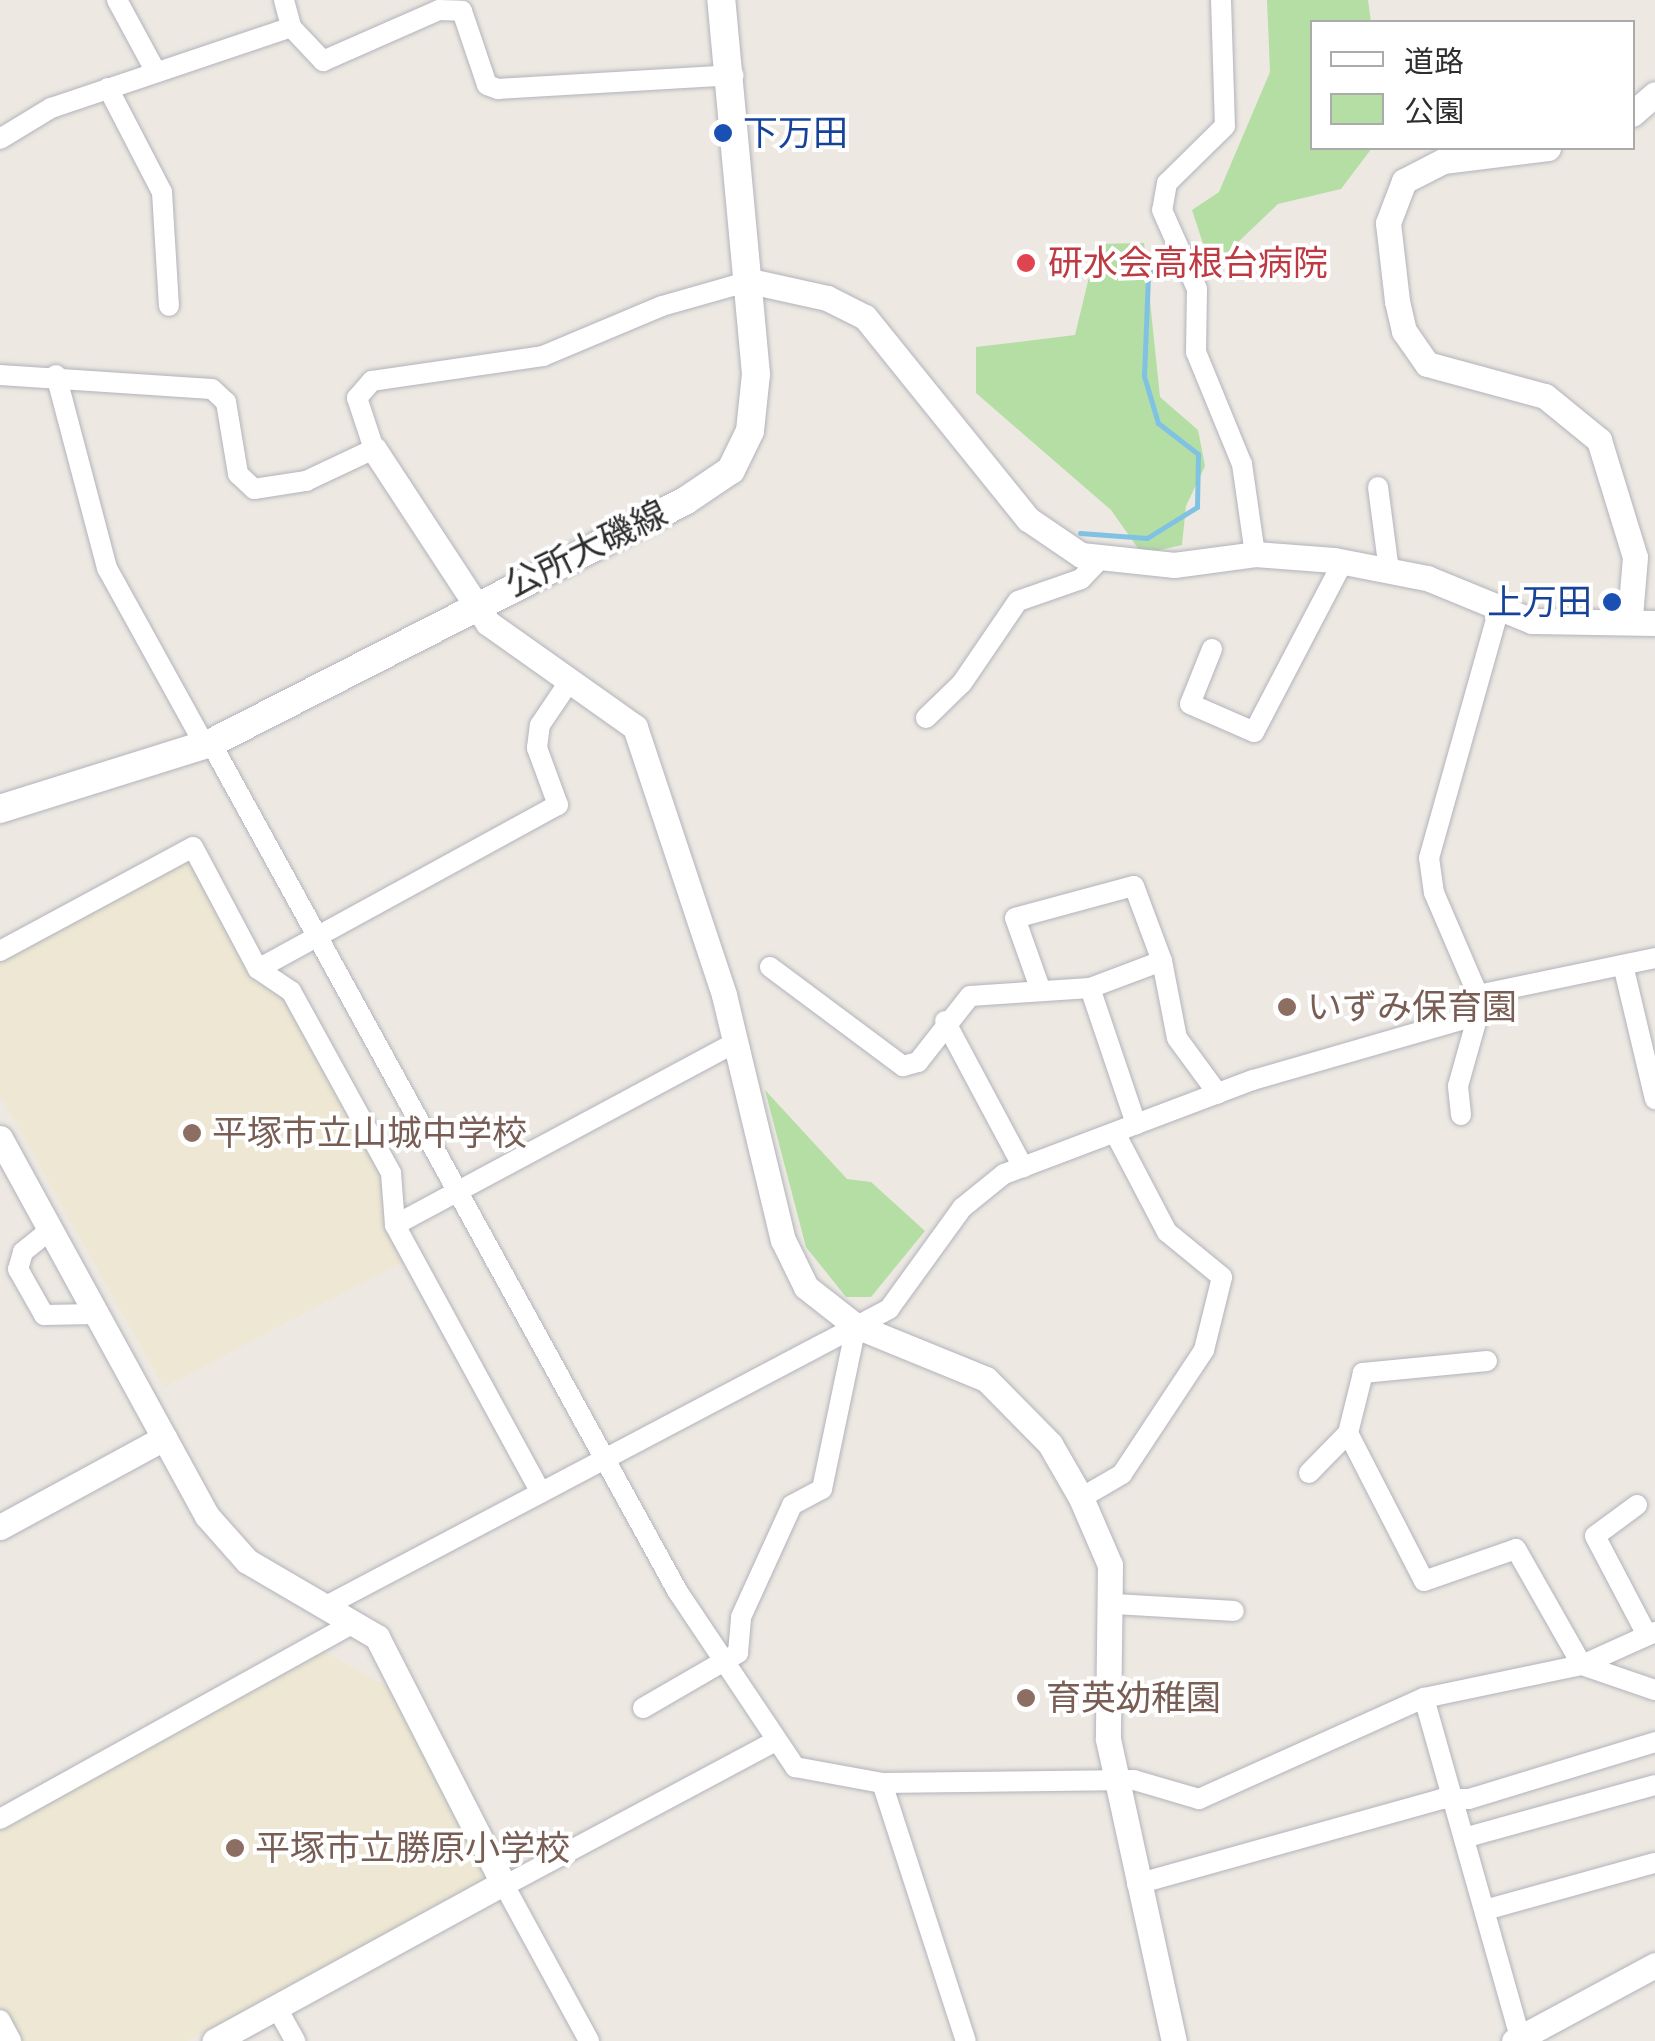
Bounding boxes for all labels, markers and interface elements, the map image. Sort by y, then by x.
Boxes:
legend [1310,20,1635,150]
text: 道路 [1404,45,1464,78]
text: 公園 [1404,95,1464,128]
place label: 下万田 [743,112,848,154]
marker: 下万田 [712,122,734,144]
place label: 研水会高根台病院 [1048,242,1328,284]
marker: 研水会高根台病院 [1013,250,1039,276]
street label: 公所大磯線 [498,492,674,606]
place label: 上万田 [1487,581,1592,623]
marker: 上万田 [1601,591,1623,613]
place label: いずみ保育園 [1307,986,1517,1028]
marker: いずみ保育園 [1276,996,1298,1018]
place label: 平塚市立山城中学校 [212,1112,527,1154]
marker: 平塚市立山城中学校 [181,1122,203,1144]
place label: 育英幼稚園 [1046,1677,1221,1719]
marker: 育英幼稚園 [1015,1687,1037,1709]
place label: 平塚市立勝原小学校 [255,1827,570,1869]
marker: 平塚市立勝原小学校 [224,1837,246,1859]

